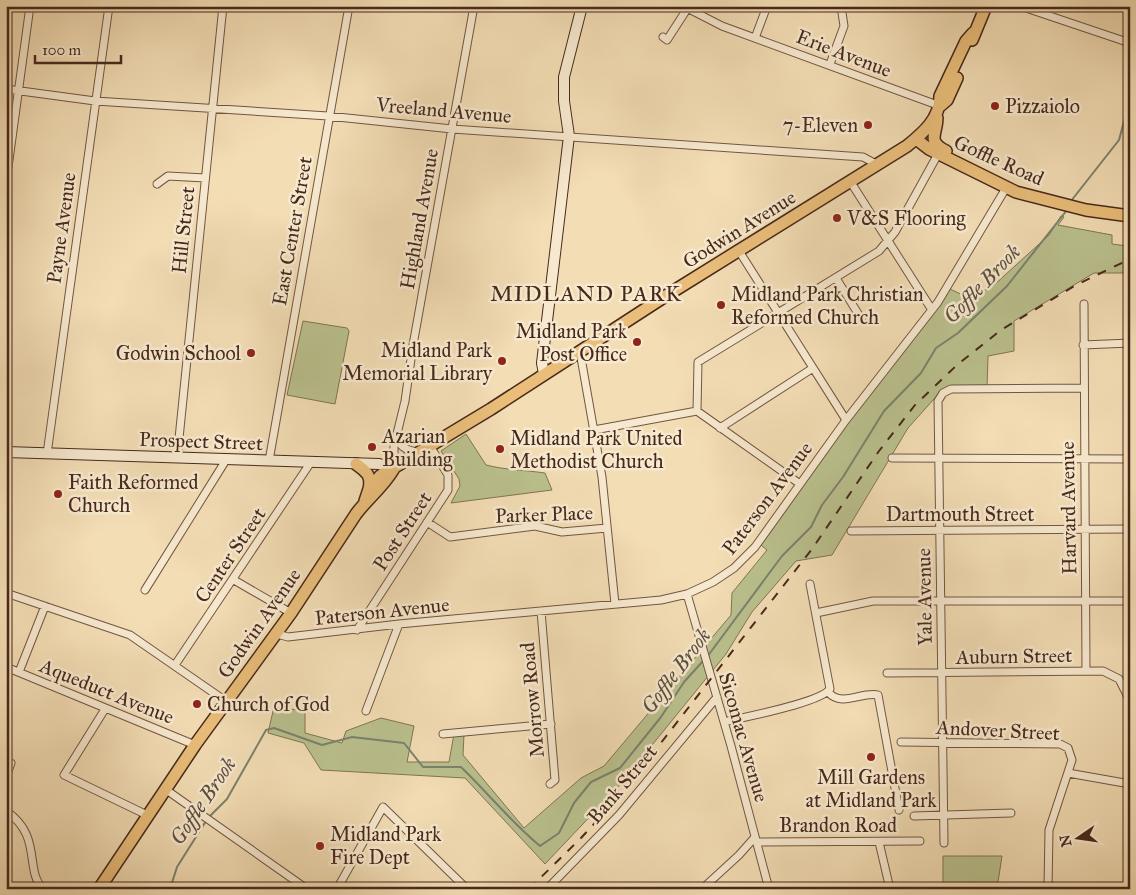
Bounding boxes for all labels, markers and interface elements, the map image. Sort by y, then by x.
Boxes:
street label: Erie Avenue [793,24,895,82]
scale bar [35,32,121,64]
text: 100 m [42,41,82,59]
street label: Vreeland Avenue [374,92,513,128]
place label: Pizzaiolo [1005,94,1080,118]
marker: Pizzaiolo [989,100,1001,112]
place label: 7-Eleven [783,113,858,137]
marker: 7-Eleven [862,119,874,131]
street label: Goffle Road [950,130,1048,190]
street label: Highland Avenue [395,147,444,291]
street label: East Center Street [267,155,317,307]
street label: Payne Avenue [41,171,81,285]
street label: Hill Street [166,185,200,275]
street label: Godwin Avenue [678,185,800,273]
place label: V&S Flooring [846,206,966,231]
marker: V&S Flooring [831,212,843,224]
water label: Goffle Brook [938,238,1027,329]
district label: MIDLAND PARK [490,280,682,307]
place label: Midland Park Christian Reformed Church [731,282,924,329]
marker: Midland Park Christian Reformed Church [715,299,727,311]
place label: Midland Park Post Office [516,319,628,366]
marker: Midland Park Post Office [631,336,643,348]
place label: Midland Park Memorial Library [343,338,493,385]
place label: Godwin School [116,341,242,365]
marker: Godwin School [245,347,257,359]
marker: Midland Park Memorial Library [496,355,508,367]
place label: Azarian Building [381,424,453,472]
place label: Midland Park United Methodist Church [510,426,683,473]
street label: Prospect Street [139,427,263,455]
street label: Paterson Avenue [717,437,817,559]
marker: Azarian Building [366,441,378,453]
street label: Harvard Avenue [1055,441,1081,575]
marker: Midland Park United Methodist Church [494,443,506,455]
place label: Faith Reformed Church [68,470,199,517]
street label: Post Street [368,487,436,575]
marker: Faith Reformed Church [52,488,64,500]
street label: Parker Place [495,500,593,528]
street label: Dartmouth Street [886,502,1034,526]
street label: Center Street [189,503,271,607]
street label: Yale Avenue [911,548,937,646]
street label: Godwin Avenue [212,563,306,683]
street label: Paterson Avenue [314,592,450,630]
water label: Goffle Brook [635,623,717,719]
street label: Morrow Road [515,641,549,759]
street label: Auburn Street [955,643,1072,669]
street label: Aqueduct Avenue [35,653,178,730]
street label: Sicomac Avenue [714,669,774,805]
place label: Church of God [207,692,330,716]
marker: Church of God [191,698,203,710]
street label: Andover Street [935,715,1060,745]
street label: Bank Street [582,740,662,828]
marker: Mill Gardens at Midland Park [865,751,877,763]
water label: Goffle Brook [164,752,242,850]
place label: Mill Gardens at Midland Park [805,765,937,812]
north arrow [1054,812,1104,862]
street label: Brandon Road [779,813,897,837]
place label: Midland Park Fire Dept [330,822,442,869]
text: N [1056,833,1075,849]
marker: Midland Park Fire Dept [314,840,326,852]

